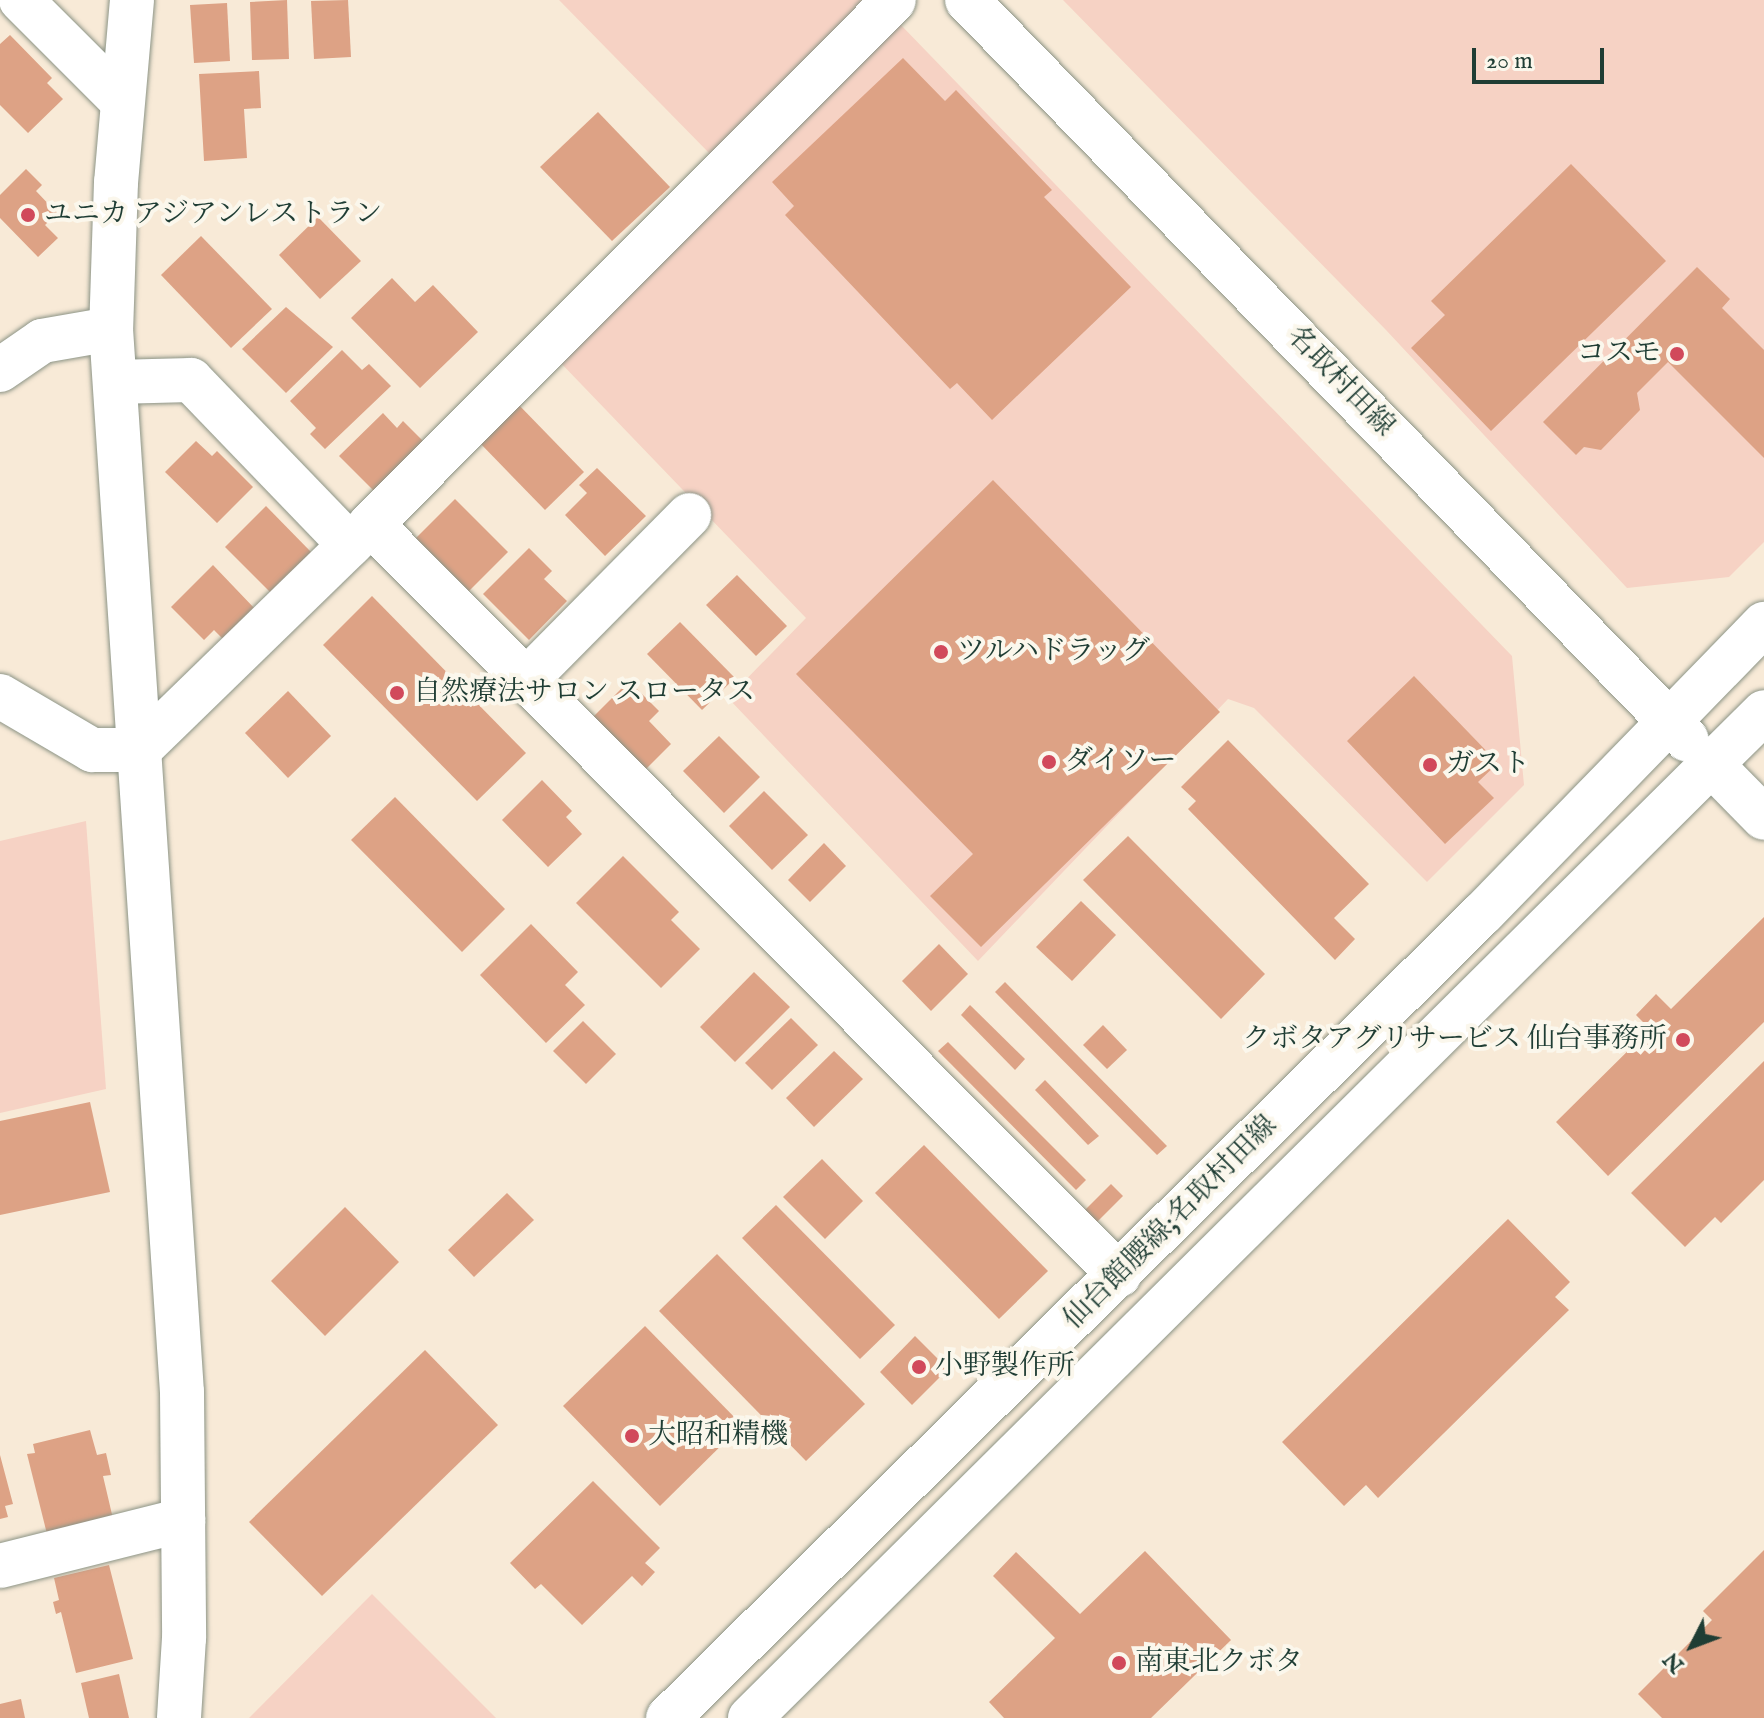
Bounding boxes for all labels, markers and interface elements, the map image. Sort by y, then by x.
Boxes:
scale bar [1476,32,1608,82]
text: 20 m [1486,46,1533,77]
place label: ユニカ アジアンレストラン [44,198,386,232]
marker: ユニカ アジアンレストラン [19,206,37,224]
street label: 名取村田線 [1279,320,1401,444]
place label: コスモ [1577,337,1661,371]
marker: コスモ [1668,345,1686,363]
place label: ツルハドラッグ [957,635,1153,669]
marker: ツルハドラッグ [932,643,950,661]
place label: 自然療法サロン スロータス [413,676,755,710]
marker: 自然療法サロン スロータス [388,684,406,702]
place label: ダイソー [1065,745,1177,779]
place label: ガスト [1446,748,1530,782]
marker: ダイソー [1040,753,1058,771]
marker: ガスト [1421,756,1439,774]
place label: クボタアグリサービス 仙台事務所 [1241,1023,1667,1057]
marker: クボタアグリサービス 仙台事務所 [1674,1031,1692,1049]
street label: 仙台館腰線;名取村田線 [1057,1109,1285,1337]
place label: 小野製作所 [935,1350,1075,1384]
marker: 小野製作所 [910,1358,928,1376]
place label: 大昭和精機 [648,1419,788,1453]
marker: 大昭和精機 [623,1427,641,1445]
north arrow [1652,1606,1732,1686]
place label: 南東北クボタ [1135,1646,1303,1680]
text: N [1657,1646,1691,1679]
marker: 南東北クボタ [1110,1654,1128,1672]

